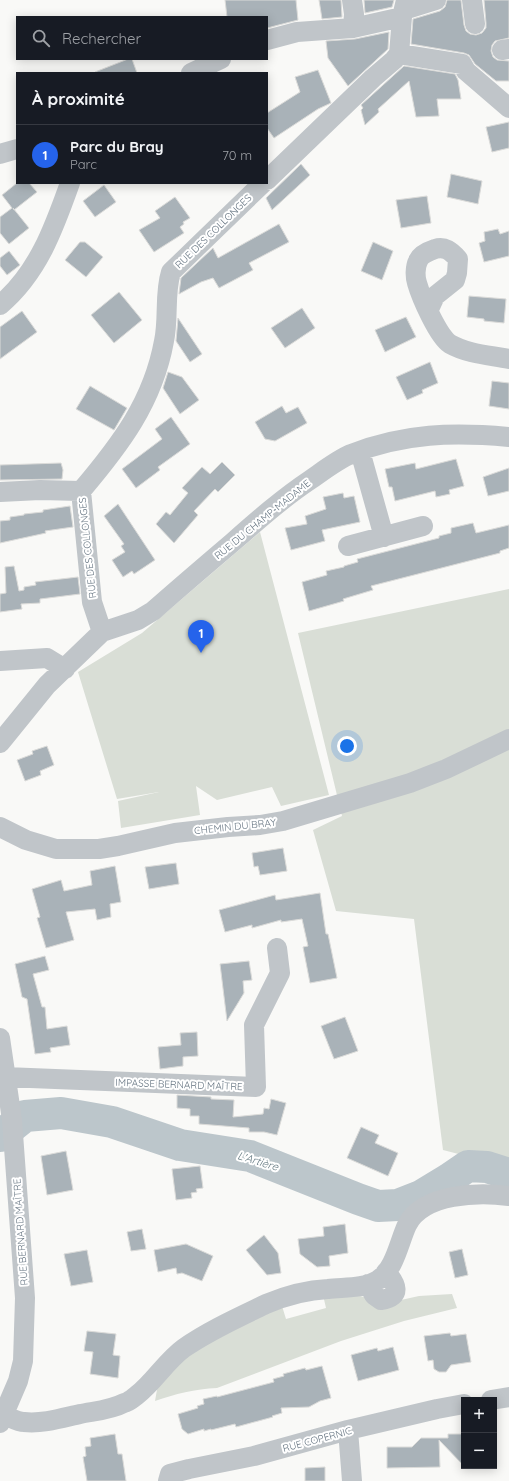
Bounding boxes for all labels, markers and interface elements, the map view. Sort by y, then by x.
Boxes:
search box [16,16,268,60]
icon: search [30,27,52,49]
text: Rechercher [62,29,141,48]
text: À proximité [32,88,125,109]
text: Parc du Bray [70,137,164,156]
text: 1 [42,147,48,163]
text: 70 m [222,147,252,163]
text: Parc [70,156,97,172]
street label: RUE DES COLLONGES [172,191,255,271]
street label: RUE DU CHAMP-MADAME [212,476,313,562]
street label: RUE DES COLLONGES [76,497,99,599]
pin: 1 [188,620,214,653]
your location [337,736,357,756]
street label: CHEMIN DU BRAY [194,816,277,837]
street label: IMPASSE BERNARD MAÎTRE [115,1076,243,1093]
water label: L'Artière [236,1148,281,1174]
street label: RUE BERNARD MAÎTRE [10,1178,31,1286]
map controls [461,1397,497,1469]
button: + [461,1397,497,1433]
street label: RUE COPERNIC [281,1424,354,1455]
button: − [461,1433,497,1469]

